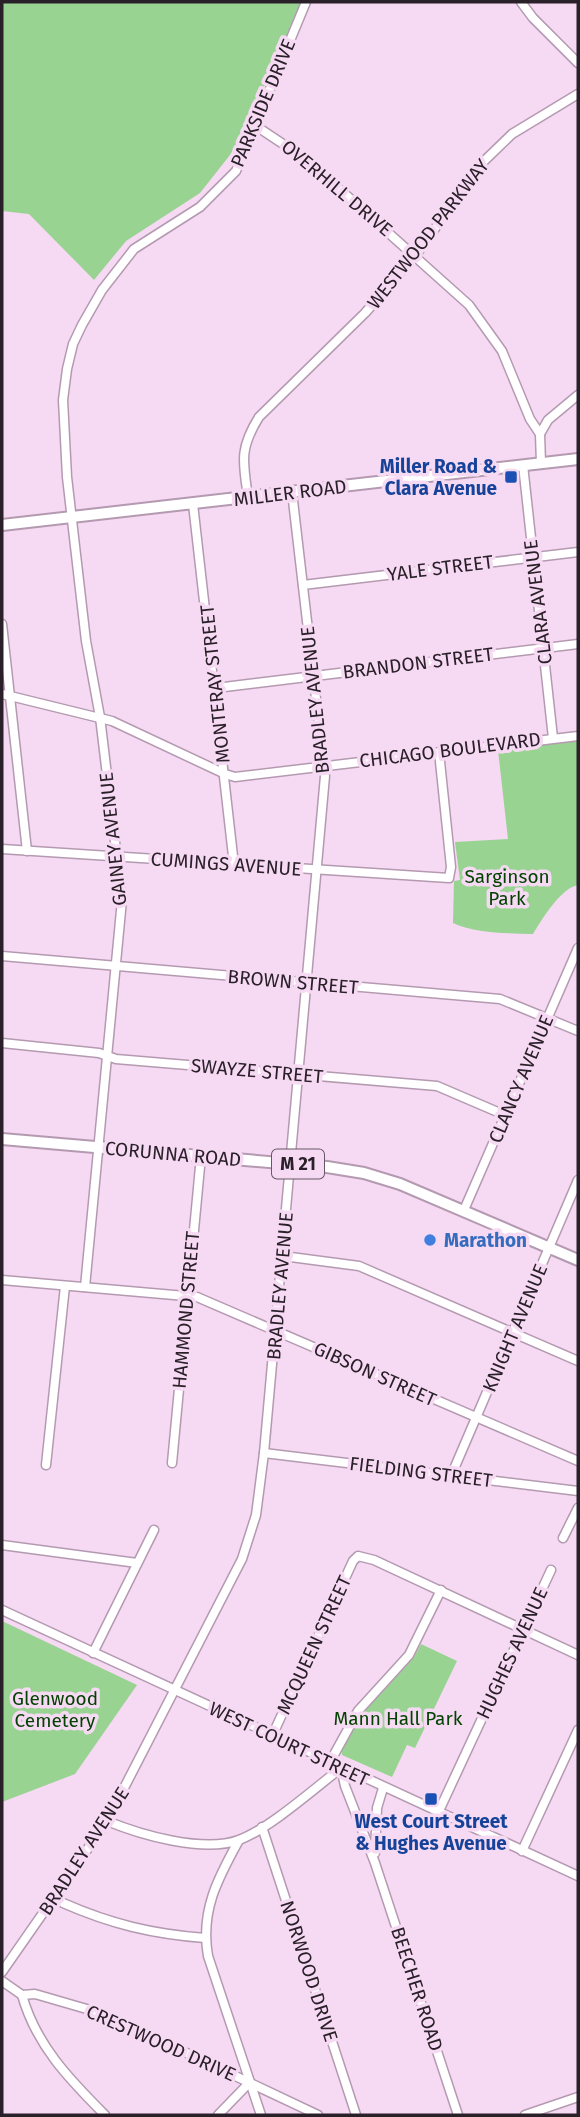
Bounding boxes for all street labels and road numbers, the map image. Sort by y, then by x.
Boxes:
street label: PARKSIDE DRIVE [226,36,300,170]
street label: OVERHILL DRIVE [277,135,397,241]
street label: WESTWOOD PARKWAY [362,154,494,314]
street label: MILLER ROAD [232,475,348,511]
street label: CLARA AVENUE [519,538,557,666]
street label: YALE STREET [386,550,494,586]
street label: MONTERAY STREET [195,604,235,764]
street label: BRADLEY AVENUE [296,625,334,775]
street label: BRANDON STREET [341,642,495,684]
street label: CHICAGO BOULEVARD [358,727,542,773]
street label: GAINEY AVENUE [95,771,131,907]
street label: CUMINGS AVENUE [150,847,302,881]
street label: BROWN STREET [227,965,359,999]
street label: CLANCY AVENUE [484,1012,558,1146]
street label: SWAYZE STREET [190,1054,324,1088]
street label: CORUNNA ROAD [104,1137,242,1171]
road number: M 21 [272,1149,324,1178]
street label: BRADLEY AVENUE [262,1211,298,1361]
street label: HAMMOND STREET [168,1230,204,1390]
street label: KNIGHT AVENUE [478,1261,552,1395]
street label: GIBSON STREET [310,1337,440,1411]
street label: FIELDING STREET [348,1452,494,1492]
street label: MCQUEEN STREET [272,1572,356,1718]
street label: HUGHES AVENUE [471,1583,553,1723]
street label: WEST COURT STREET [205,1697,373,1791]
street label: BRADLEY AVENUE [34,1783,134,1919]
street label: NORWOOD DRIVE [275,1898,343,2044]
street label: BEECHER ROAD [386,1924,448,2054]
street label: CRESTWOOD DRIVE [83,2000,239,2086]

